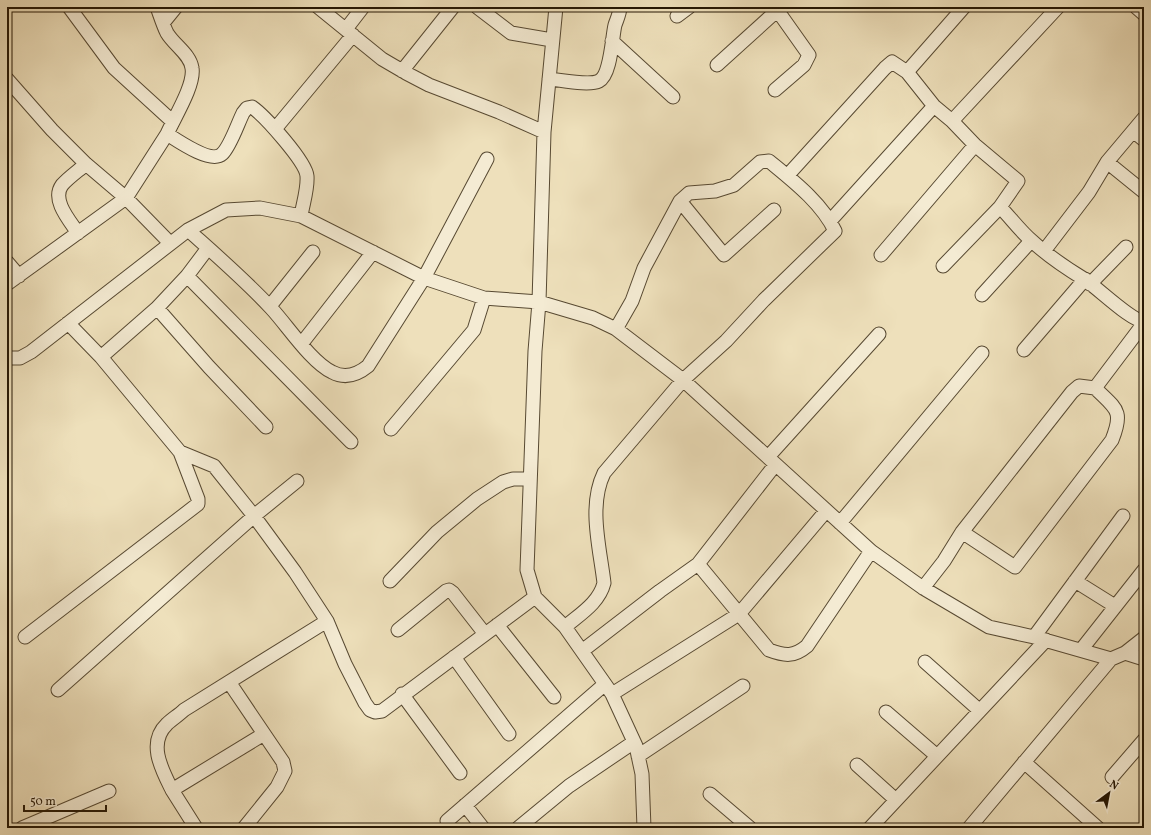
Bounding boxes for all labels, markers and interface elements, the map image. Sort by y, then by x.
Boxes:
north arrow [1089,773,1129,813]
text: N [1106,777,1121,794]
scale bar [24,787,106,813]
text: 50 m [30,794,56,810]

